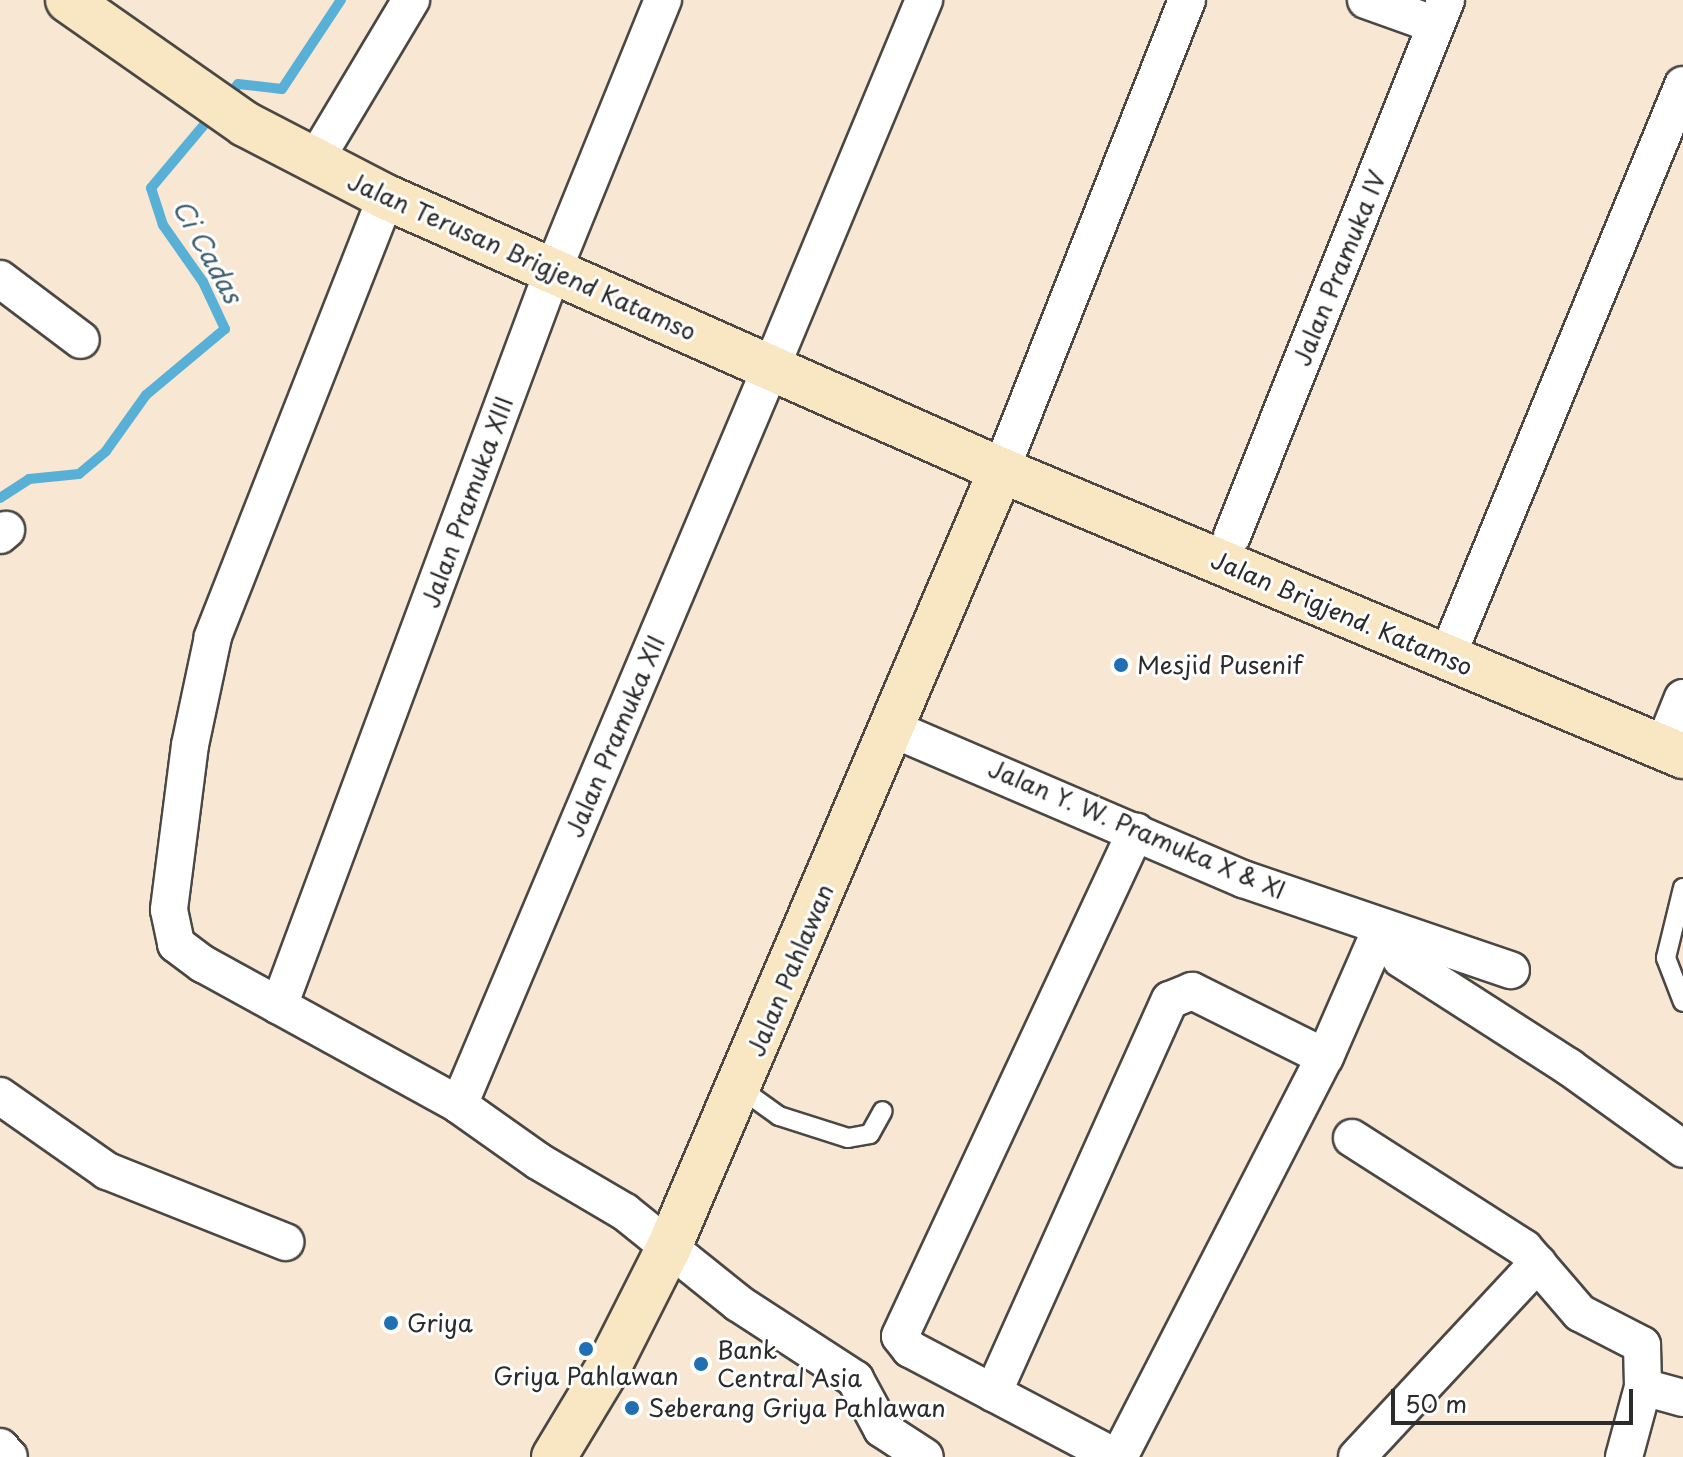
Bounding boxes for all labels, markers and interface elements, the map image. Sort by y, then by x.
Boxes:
street label: Jalan Pramuka IV [1286,165,1392,371]
street label: Jalan Terusan Brigjend Katamso [344,166,700,346]
water label: Ci Cadas [167,194,249,308]
street label: Jalan Pramuka XIII [415,393,519,611]
street label: Jalan Brigjend. Katamso [1206,544,1478,682]
street label: Jalan Pramuka XII [560,631,670,841]
place label: Mesjid Pusenif [1137,651,1302,679]
marker: Mesjid Pusenif [1112,656,1130,674]
street label: Jalan Y. W. Pramuka X & XI [982,752,1292,906]
street label: Jalan Pahlawan [741,879,839,1061]
place label: Griya [407,1309,473,1337]
marker: Griya [382,1314,400,1332]
place label: Bank Central Asia [717,1336,862,1392]
marker: Griya Pahlawan [577,1340,595,1358]
marker: Bank Central Asia [692,1355,710,1373]
place label: Griya Pahlawan [493,1362,679,1390]
scale bar [1395,1373,1637,1423]
text: 50 m [1405,1385,1467,1421]
place label: Seberang Griya Pahlawan [648,1394,949,1422]
marker: Seberang Griya Pahlawan [623,1399,641,1417]

